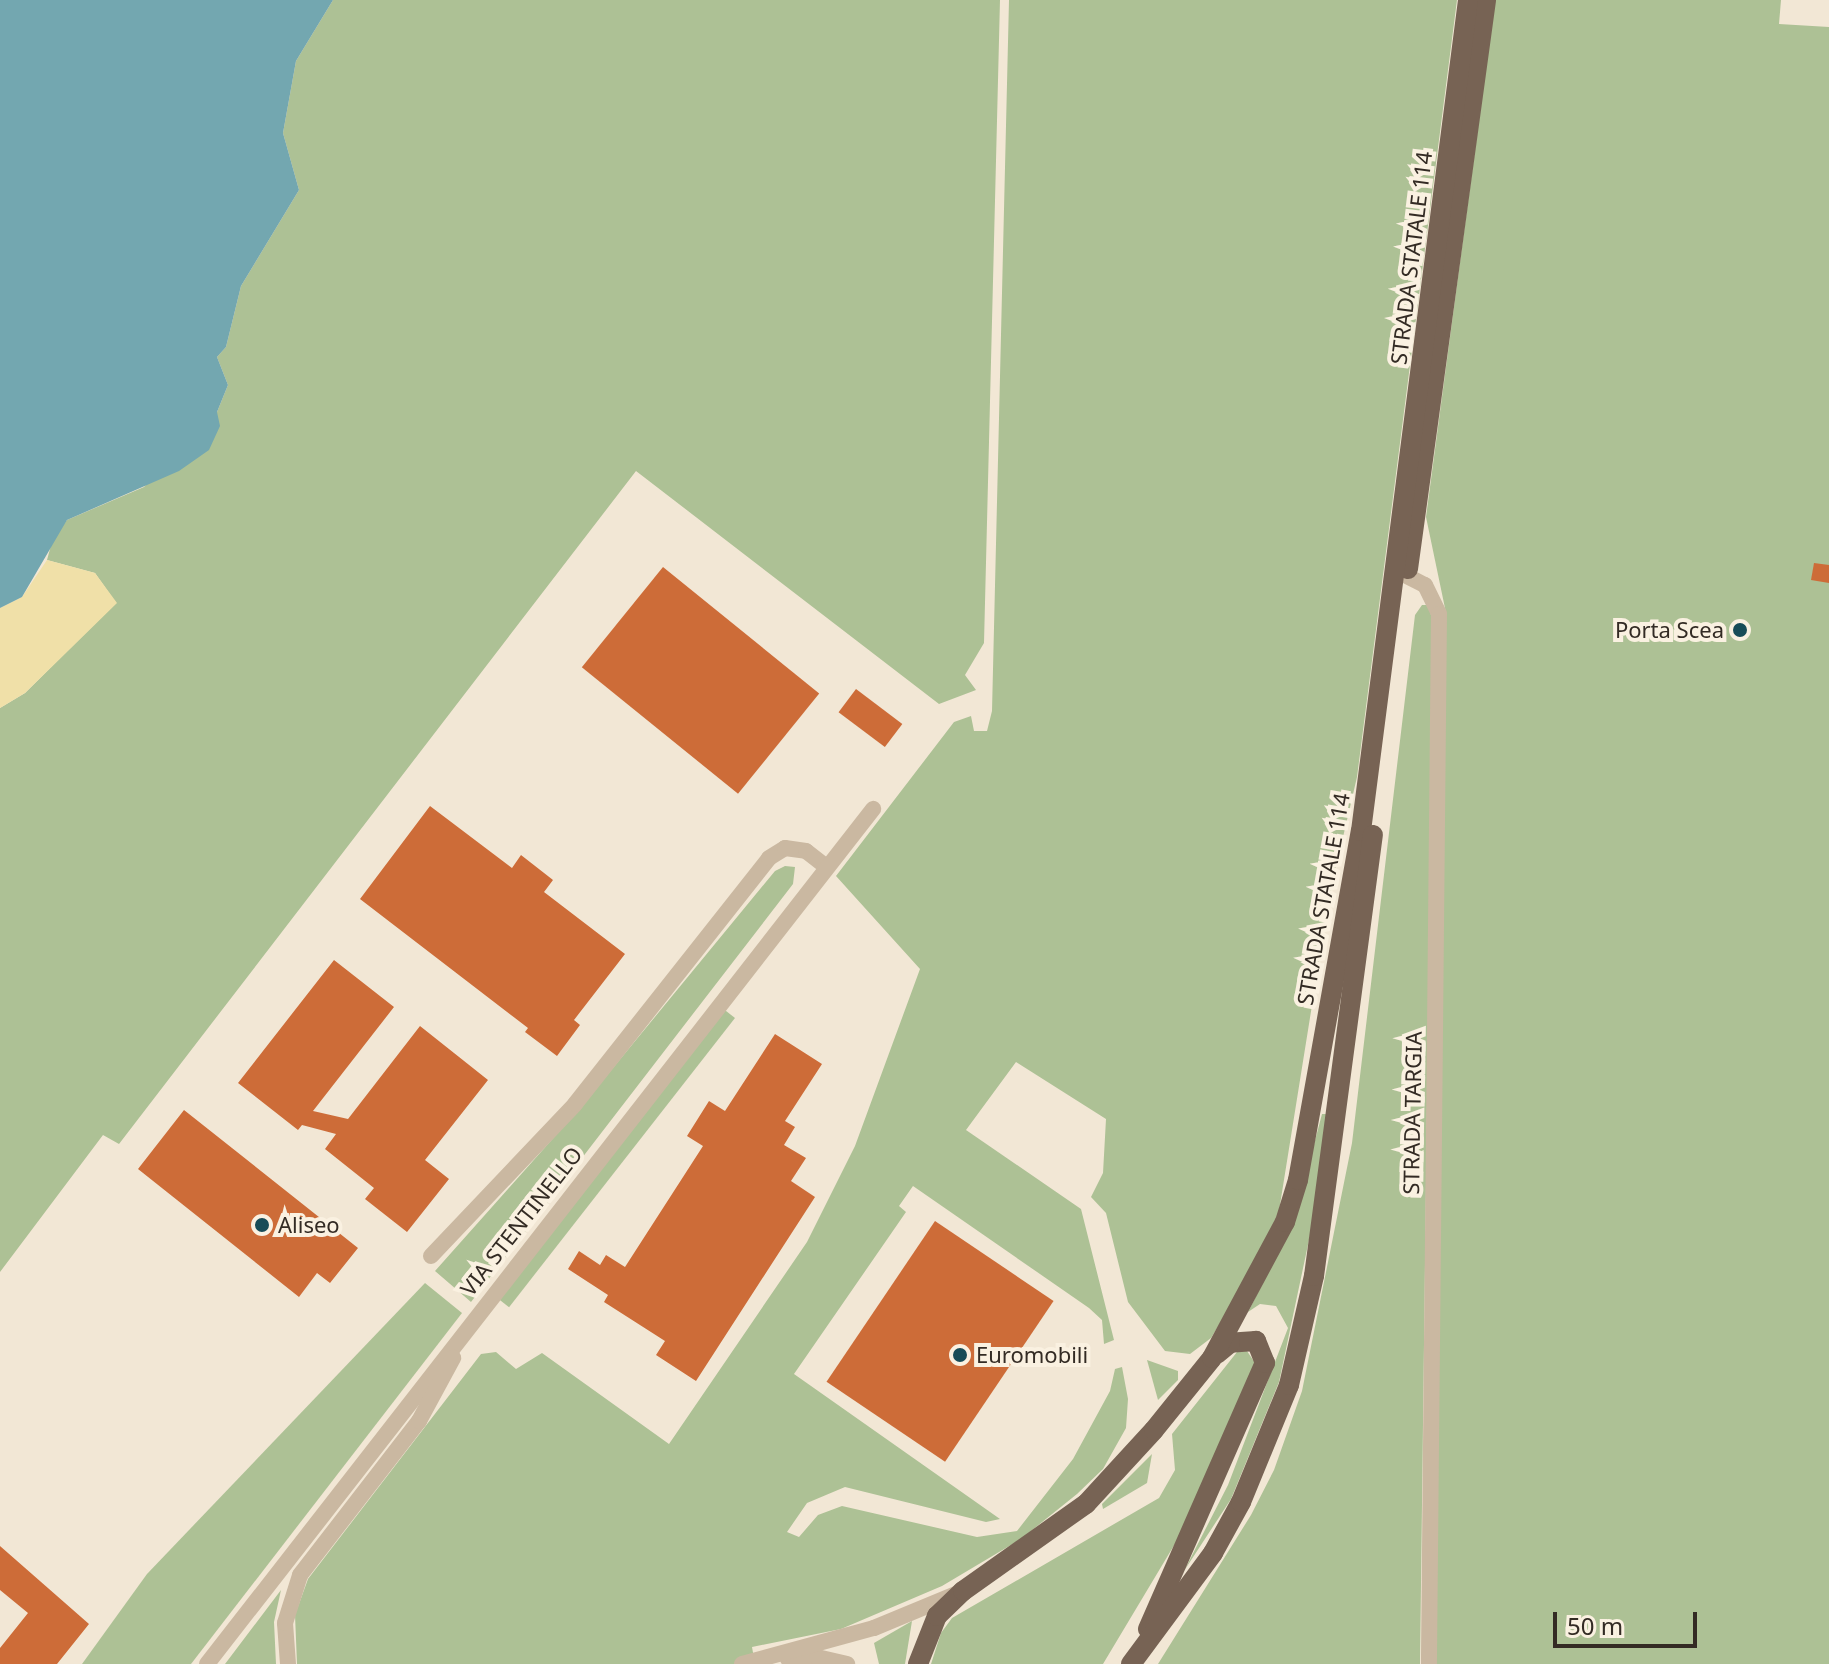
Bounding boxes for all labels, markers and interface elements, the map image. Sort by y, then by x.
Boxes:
street label: STRADA STATALE 114 [1385,150,1437,366]
place label: Porta Scea [1615,617,1724,643]
marker: Porta Scea [1731,621,1749,639]
street label: STRADA STATALE 114 [1291,791,1355,1007]
street label: STRADA TARGIA [1397,1031,1427,1195]
street label: VIA STENTINELLO [455,1141,587,1301]
place label: Aliseo [278,1212,340,1238]
marker: Aliseo [253,1216,271,1234]
place label: Euromobili [976,1342,1088,1368]
marker: Euromobili [951,1346,969,1364]
scale bar [1557,1596,1701,1646]
text: 50 m [1567,1609,1623,1642]

